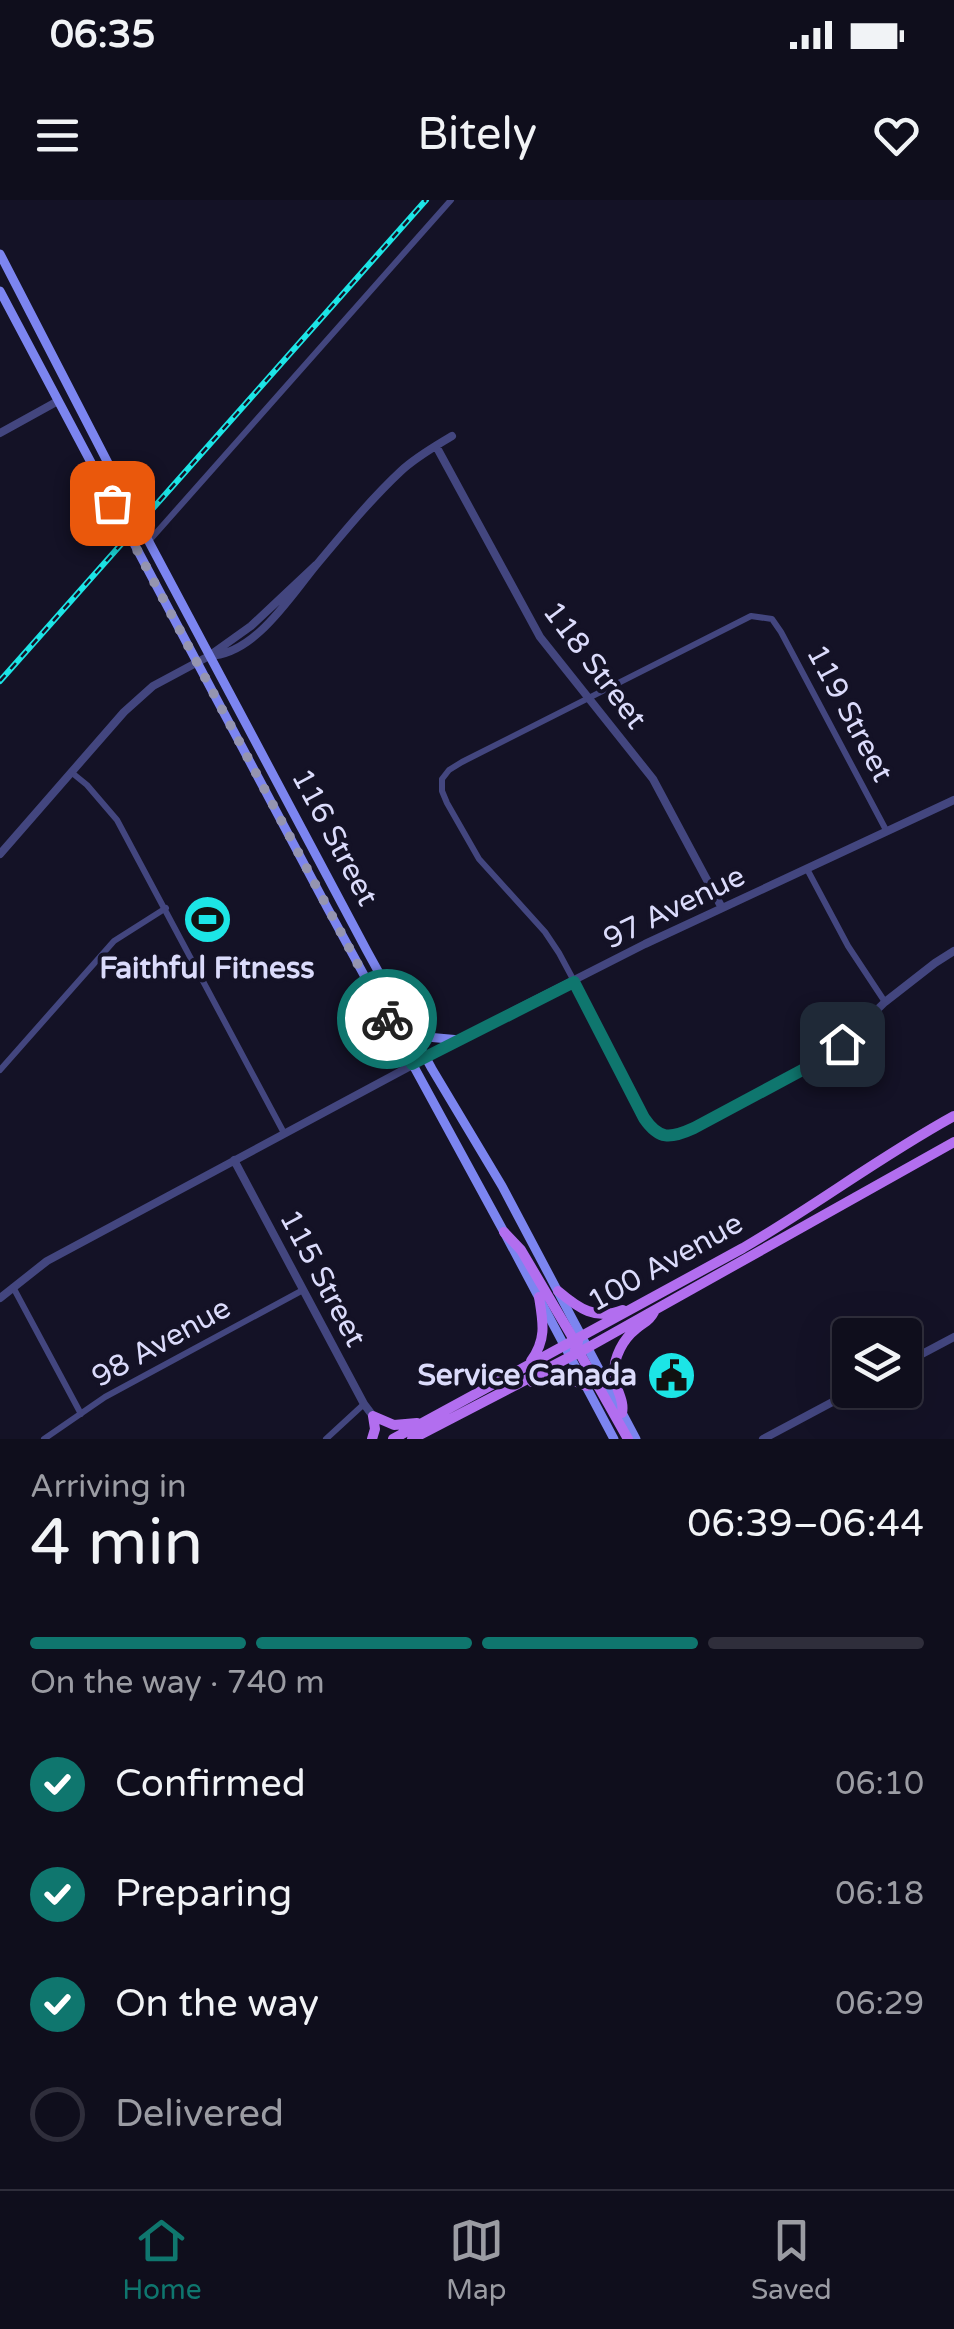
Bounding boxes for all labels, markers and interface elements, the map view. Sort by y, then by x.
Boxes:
text: 06:35 [50,12,155,58]
icon: menu [30,108,85,163]
text: Bitely [417,108,537,162]
icon: heart [869,108,924,163]
pin [70,461,155,546]
icon: bag [85,476,140,531]
street label: 118 Street [535,594,655,736]
street label: 119 Street [798,638,901,788]
street label: 116 Street [283,762,386,912]
street label: 97 Avenue [597,857,751,958]
sports icon: Faithful Fitness [181,893,233,945]
place label: Faithful Fitness [99,950,315,987]
courier [337,969,437,1069]
icon: bike [360,992,415,1047]
pin [800,1002,885,1087]
icon: home [815,1017,870,1072]
street label: 115 Street [271,1203,374,1353]
street label: 100 Avenue [581,1205,749,1320]
street label: 98 Avenue [85,1289,237,1396]
map controls [832,1318,922,1408]
button: layers [832,1318,922,1408]
public building icon: Service Canada [646,1349,698,1401]
place label: Service Canada [417,1357,637,1394]
text: Arriving in [30,1468,187,1506]
text: 06:39–06:44 [687,1501,924,1547]
text: 4 min [30,1504,203,1583]
text: On the way · 740 m [30,1664,325,1702]
icon: check [30,1757,85,1812]
text: Confirmed [115,1761,306,1807]
text: 06:10 [835,1765,924,1803]
icon: check [30,1867,85,1922]
text: Preparing [115,1871,292,1917]
text: 06:18 [835,1875,924,1913]
icon: check [30,1977,85,2032]
text: On the way [115,1981,319,2027]
text: 06:29 [835,1985,924,2023]
text: Delivered [115,2091,284,2137]
tab: Home [122,2213,202,2307]
tab: Map [446,2213,506,2307]
tab: Saved [751,2213,832,2307]

